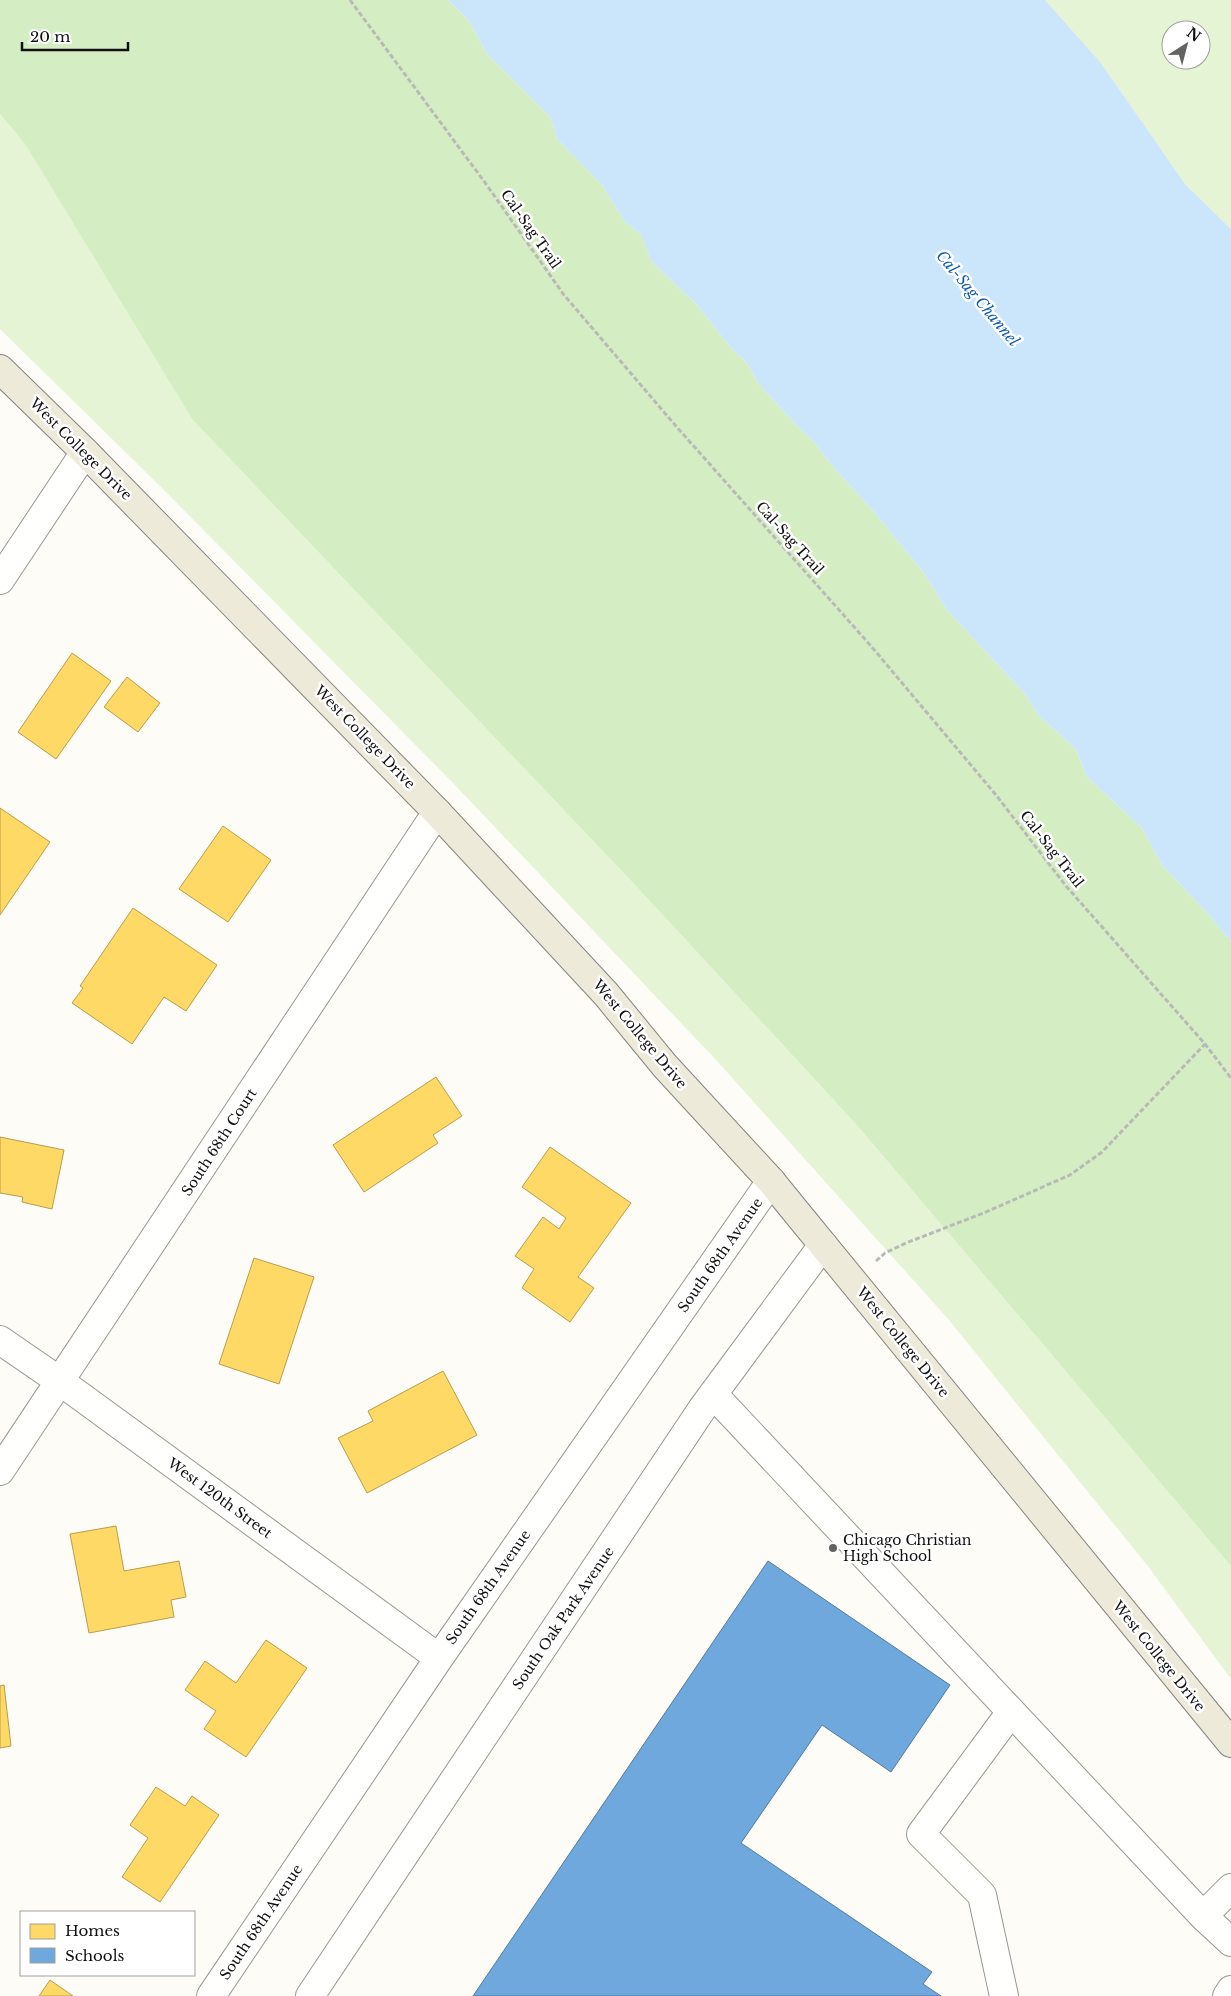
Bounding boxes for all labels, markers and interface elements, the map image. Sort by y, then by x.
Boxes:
scale bar [22,20,129,52]
north arrow [1161,20,1211,70]
text: N [1183,23,1204,46]
text: 20 m [30,27,70,46]
street label: Cal-Sag Trail [497,186,565,272]
water label: Cal-Sag Channel [933,246,1024,350]
street label: West College Drive [26,394,136,504]
street label: Cal-Sag Trail [752,498,828,579]
street label: West College Drive [310,681,419,793]
street label: Cal-Sag Trail [1016,807,1088,891]
street label: West College Drive [588,975,691,1092]
street label: South 68th Court [178,1084,261,1199]
street label: South 68th Avenue [674,1194,766,1316]
street label: West College Drive [852,1282,953,1401]
street label: West 120th Street [163,1453,276,1542]
street label: South 68th Avenue [442,1526,534,1648]
place label: Chicago Christian High School [843,1531,972,1565]
marker: Chicago Christian High School [827,1542,839,1554]
street label: South Oak Park Avenue [508,1543,618,1693]
street label: West College Drive [1108,1596,1209,1715]
street label: South 68th Avenue [216,1861,306,1983]
legend [20,1911,195,1976]
text: Homes [65,1921,120,1940]
text: Schools [65,1946,125,1965]

